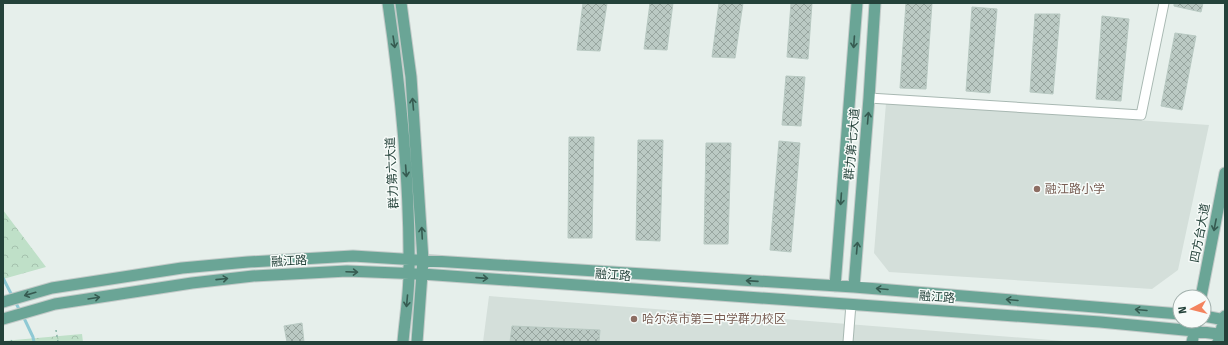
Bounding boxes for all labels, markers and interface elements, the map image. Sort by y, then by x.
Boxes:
one-way arrow [390,35,398,48]
one-way arrow [850,35,857,48]
one-way arrow [409,98,417,111]
street label: 群力第七大道 [842,108,862,180]
one-way arrow [864,112,871,125]
street label: 群力第六大道 [383,137,401,209]
one-way arrow [402,164,409,177]
place label: 融江路小学 [1045,182,1105,196]
marker: 融江路小学 [1032,184,1042,194]
one-way arrow [838,192,845,205]
street label: 四方台大道 [1187,202,1213,264]
one-way arrow [1211,218,1219,231]
one-way arrow [418,227,425,240]
one-way arrow [853,242,861,255]
street label: 融江路 [271,253,307,269]
street label: 融江路 [595,267,631,283]
one-way arrow [345,268,358,275]
one-way arrow [475,275,488,282]
one-way arrow [216,276,229,283]
one-way arrow [746,277,759,284]
one-way arrow [876,285,889,293]
street label: 融江路 [919,289,955,305]
north arrow [1172,289,1212,329]
one-way arrow [23,291,36,298]
one-way arrow [87,294,100,302]
one-way arrow [403,294,410,307]
one-way arrow [1006,296,1019,303]
text: N [1176,306,1189,315]
one-way arrow [1135,307,1148,314]
place label: 哈尔滨市第三中学群力校区 [642,312,786,326]
marker: 哈尔滨市第三中学群力校区 [629,314,639,324]

